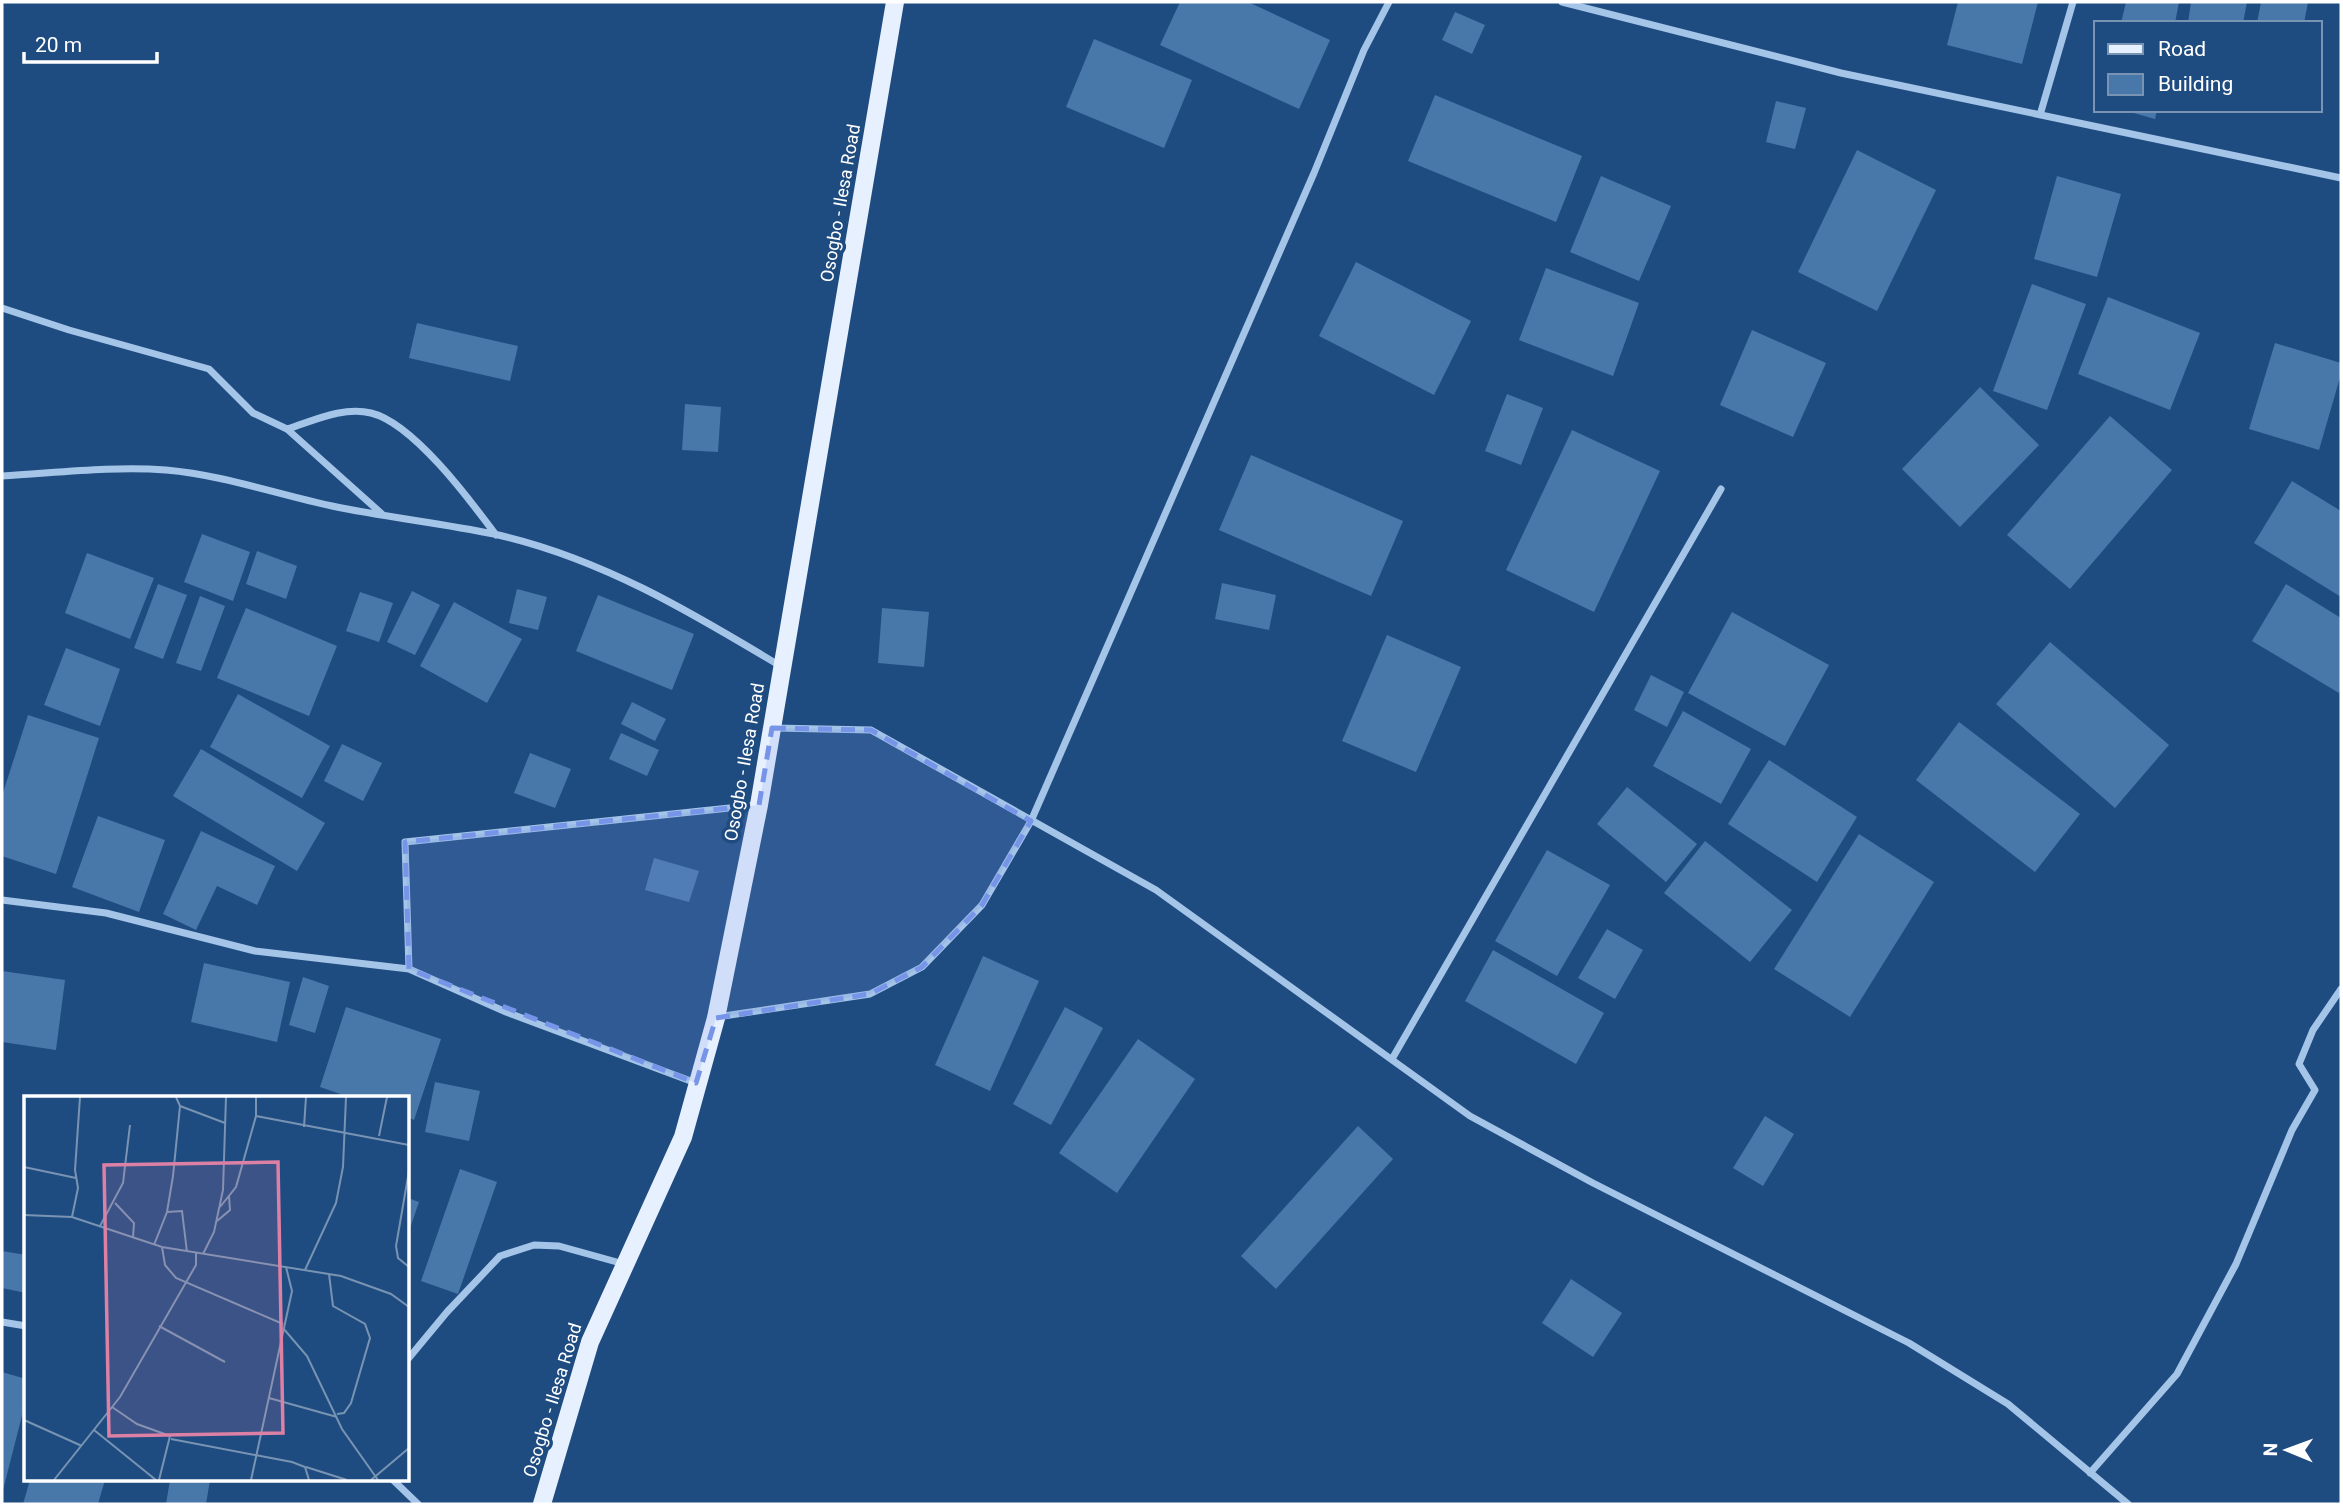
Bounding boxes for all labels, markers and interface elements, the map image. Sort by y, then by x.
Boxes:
scale bar [24,21,158,65]
legend [2094,21,2322,112]
text: 20 m [35,33,82,57]
text: Road [2158,37,2206,61]
text: Building [2158,72,2233,96]
street label: Osogbo - Ilesa Road [816,122,864,284]
street label: Osogbo - Ilesa Road [720,681,768,843]
inset map [24,1096,410,1482]
street label: Osogbo - Ilesa Road [519,1320,585,1480]
north arrow [2252,1415,2322,1485]
text: N [2259,1443,2282,1457]

